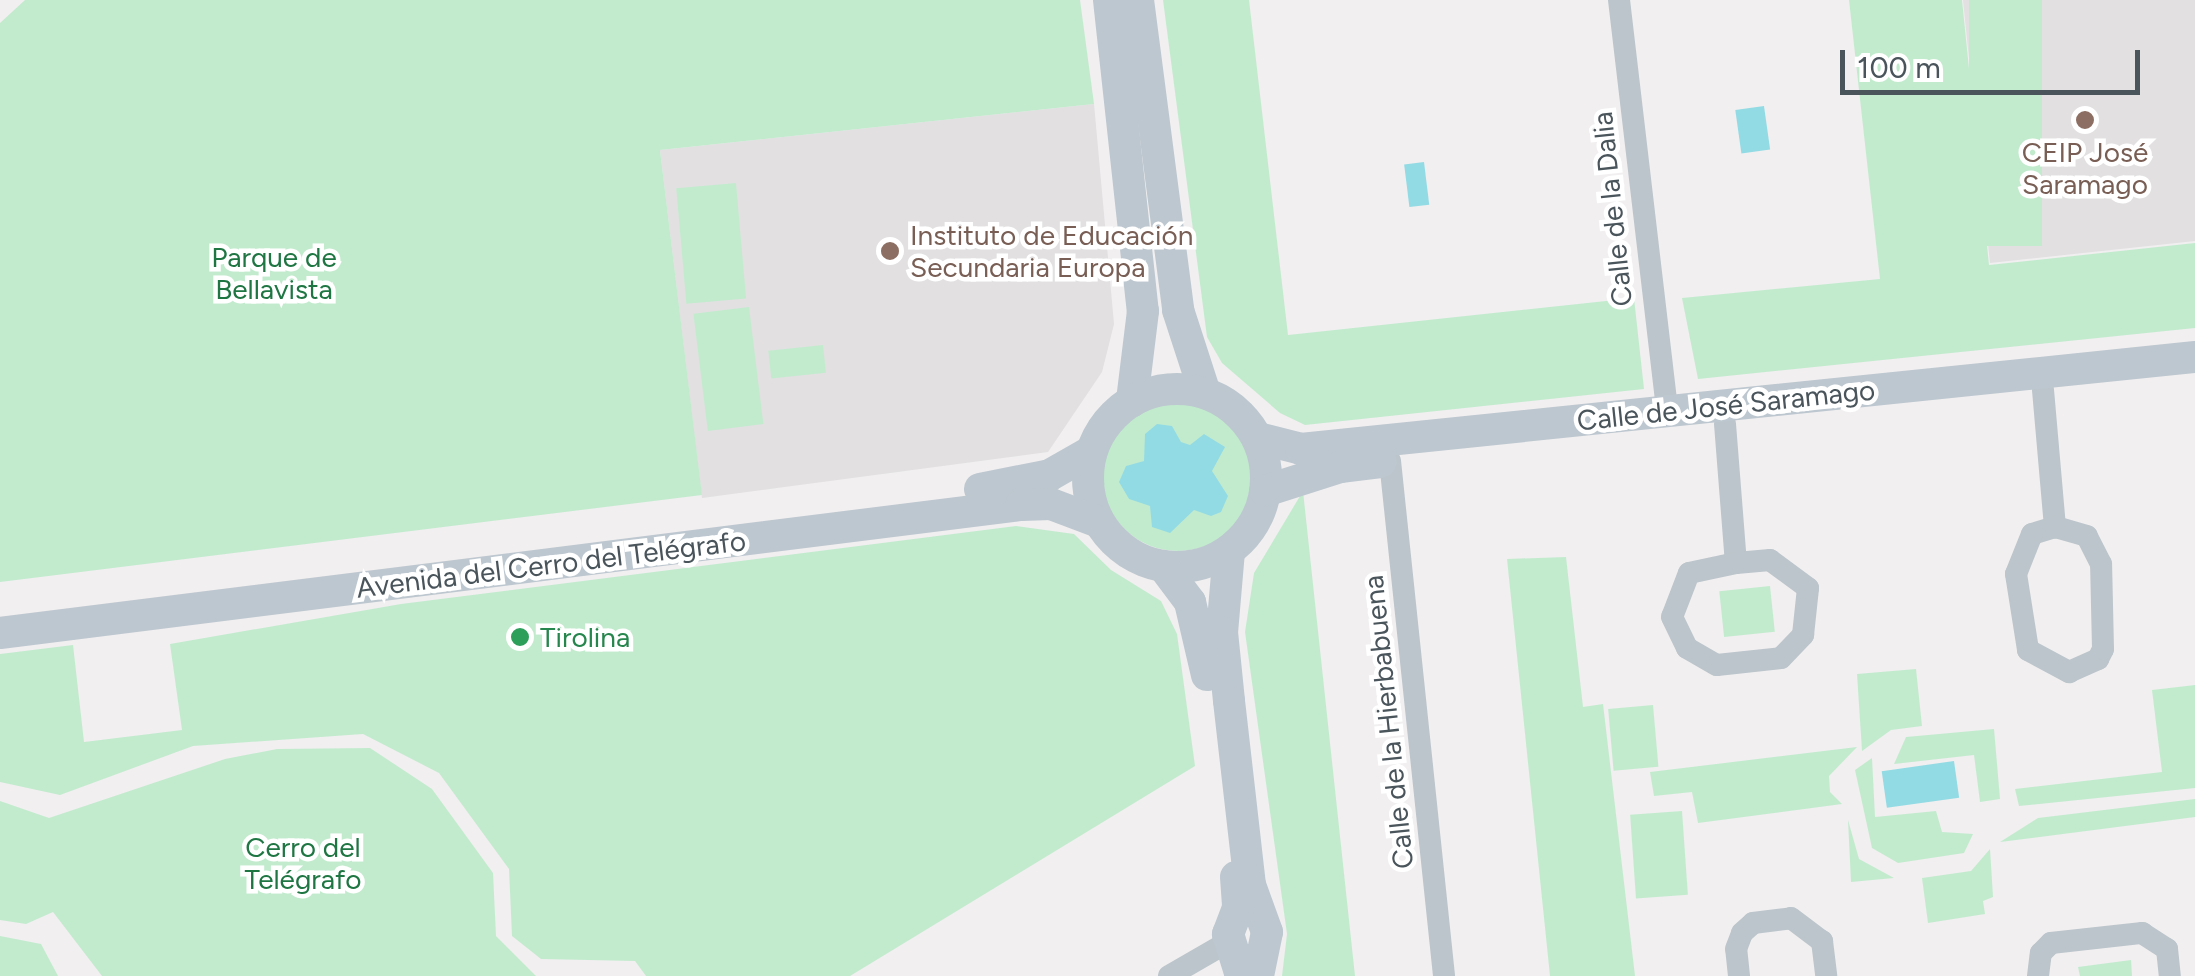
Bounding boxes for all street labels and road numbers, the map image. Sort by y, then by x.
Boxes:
street label: Calle de la Dalia [1585,110,1639,308]
street label: Calle de José Saramago [1575,373,1877,437]
street label: Avenida del Cerro del Telégrafo [354,523,748,605]
street label: Calle de la Hierbabuena [1356,573,1420,871]

